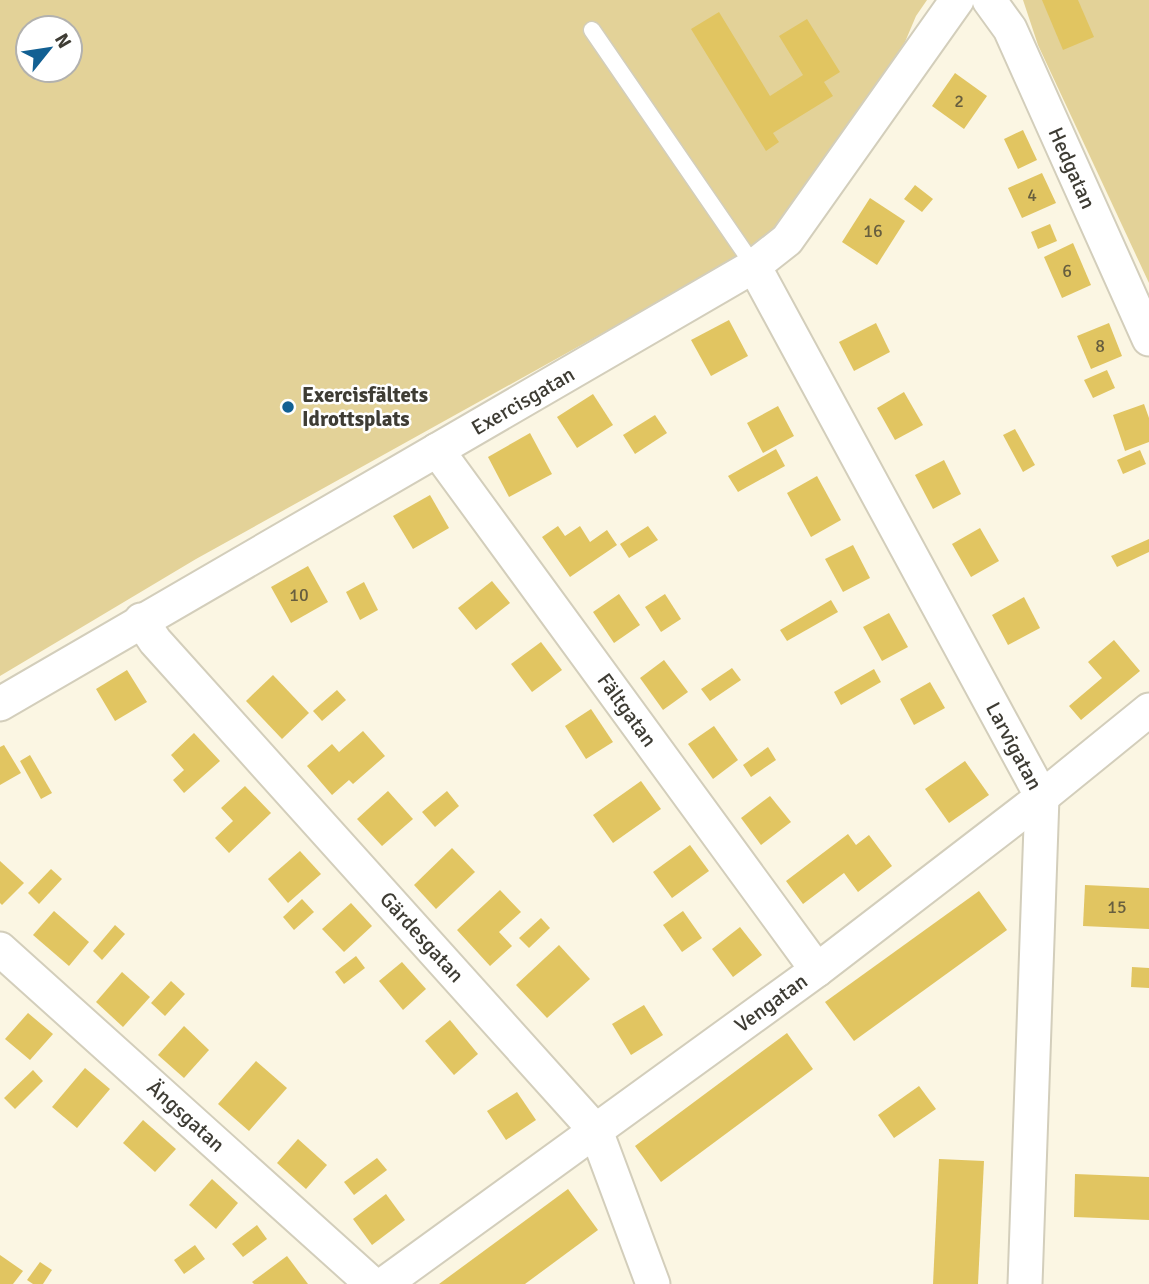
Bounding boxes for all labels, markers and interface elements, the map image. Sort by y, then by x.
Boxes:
north arrow [14,14,84,84]
text: N [49,29,77,53]
house number: 2 [954,90,964,112]
street label: Hedgatan [1042,123,1102,213]
house number: 4 [1027,184,1037,206]
house number: 16 [863,220,883,242]
house number: 6 [1062,260,1072,282]
house number: 8 [1095,335,1105,357]
street label: Exercisgatan [467,361,579,441]
place label: Exercisfältets Idrottsplats [302,382,428,432]
marker: Exercisfältets Idrottsplats [280,399,296,415]
house number: 10 [289,584,309,606]
street label: Fältgatan [592,668,662,752]
street label: Larvigatan [980,698,1048,794]
street label: Gärdesgatan [374,886,470,988]
house number: 15 [1107,896,1127,918]
street label: Vengatan [729,968,813,1038]
street label: Ängsgatan [142,1074,230,1158]

